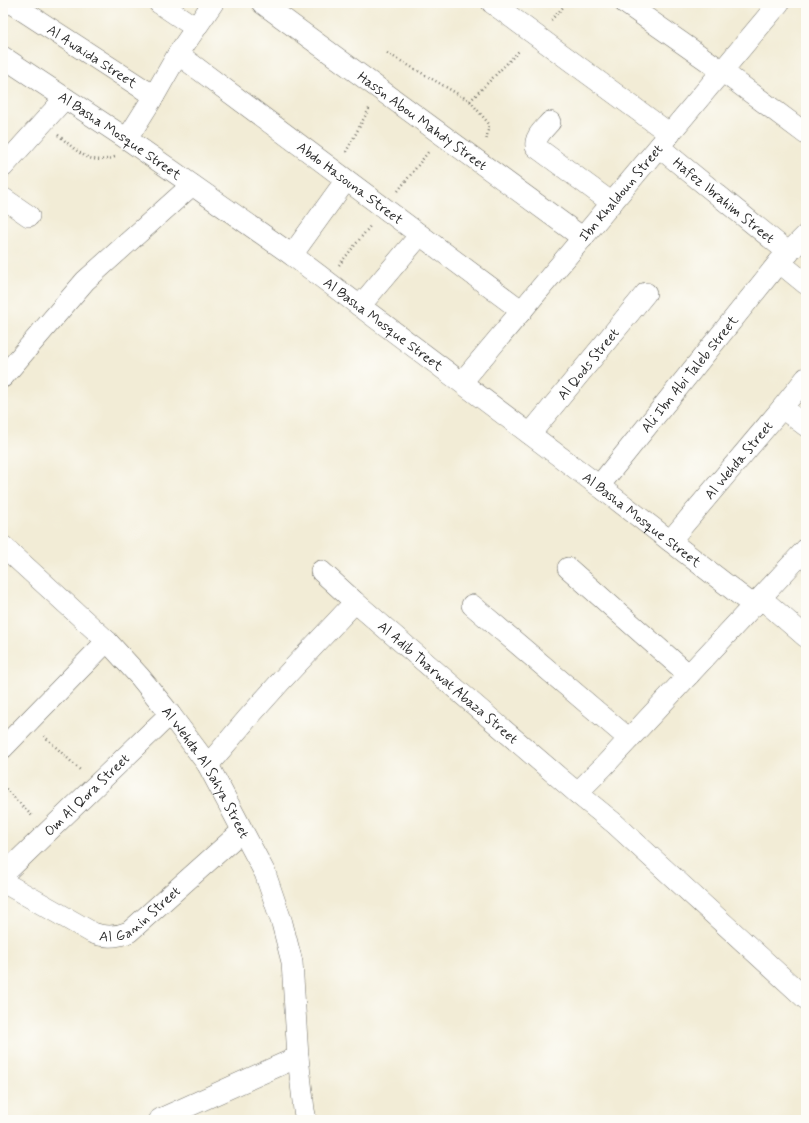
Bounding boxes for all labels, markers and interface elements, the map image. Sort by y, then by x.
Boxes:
street label: Al Awaida Street [43,21,141,93]
street label: Hassn Abou Mahdy Street [354,68,490,175]
street label: Al Basha Mosque Street [55,88,185,185]
street label: Abdo Hasouna Street [293,138,407,229]
street label: Ibn Khaldoun Street [575,141,667,246]
street label: Hafez Ibrahim Street [669,154,778,248]
street label: Al Basha Mosque Street [320,274,447,376]
street label: Ali Ibn Abi Taleb Street [637,311,743,437]
street label: Al Qods Street [554,325,623,404]
street label: Al Wehda Street [701,418,777,503]
street label: Al Basha Mosque Street [578,469,705,572]
street label: Al Adib Tharwat Abaza Street [374,618,521,748]
street label: Al Wehda Al Sahya Street [157,703,253,842]
street label: Om Al Qora Street [41,750,134,840]
street label: Al Ganin Street [98,882,184,946]

